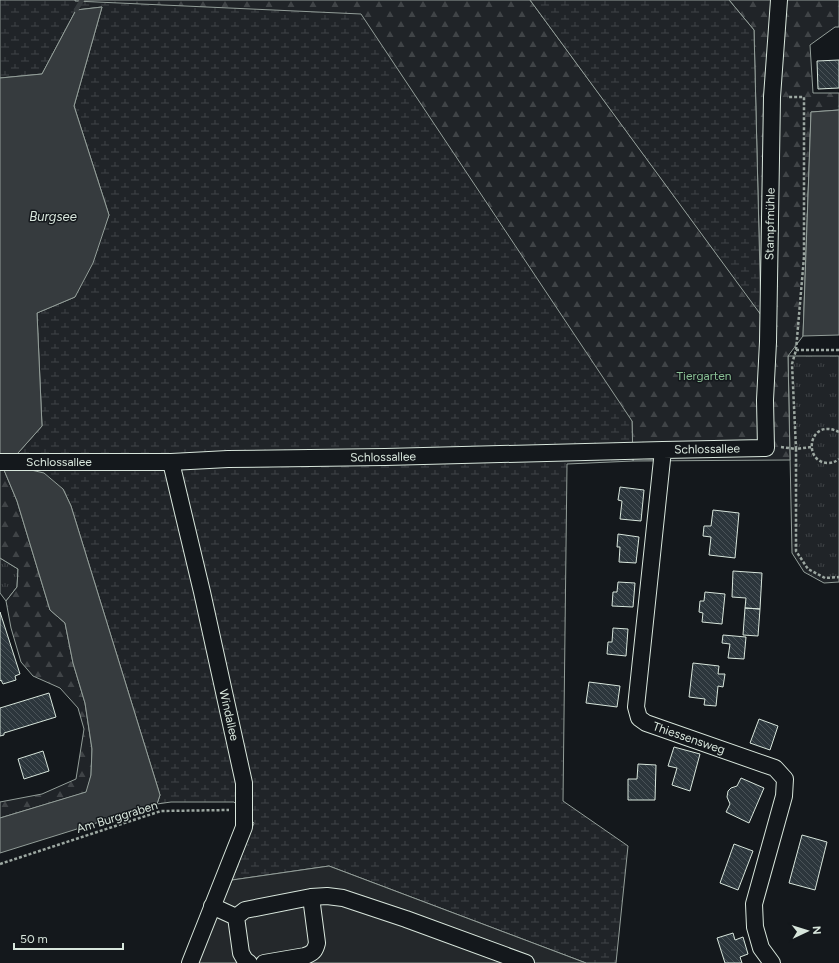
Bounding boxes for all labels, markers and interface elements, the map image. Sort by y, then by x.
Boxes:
street label: Stampfmühle [762,187,778,260]
water label: Burgsee [29,209,77,224]
park label: Tiergarten [677,369,732,383]
street label: Schlossallee [674,441,740,457]
street label: Schlossallee [350,449,416,465]
street label: Schlossallee [26,455,92,469]
street label: Windallee [216,688,242,743]
street label: Thiessensweg [651,719,727,757]
street label: Am Burggraben [75,798,159,836]
north arrow [787,911,827,951]
scale bar [14,925,123,951]
text: N [810,926,823,935]
text: 50 m [20,932,48,946]

